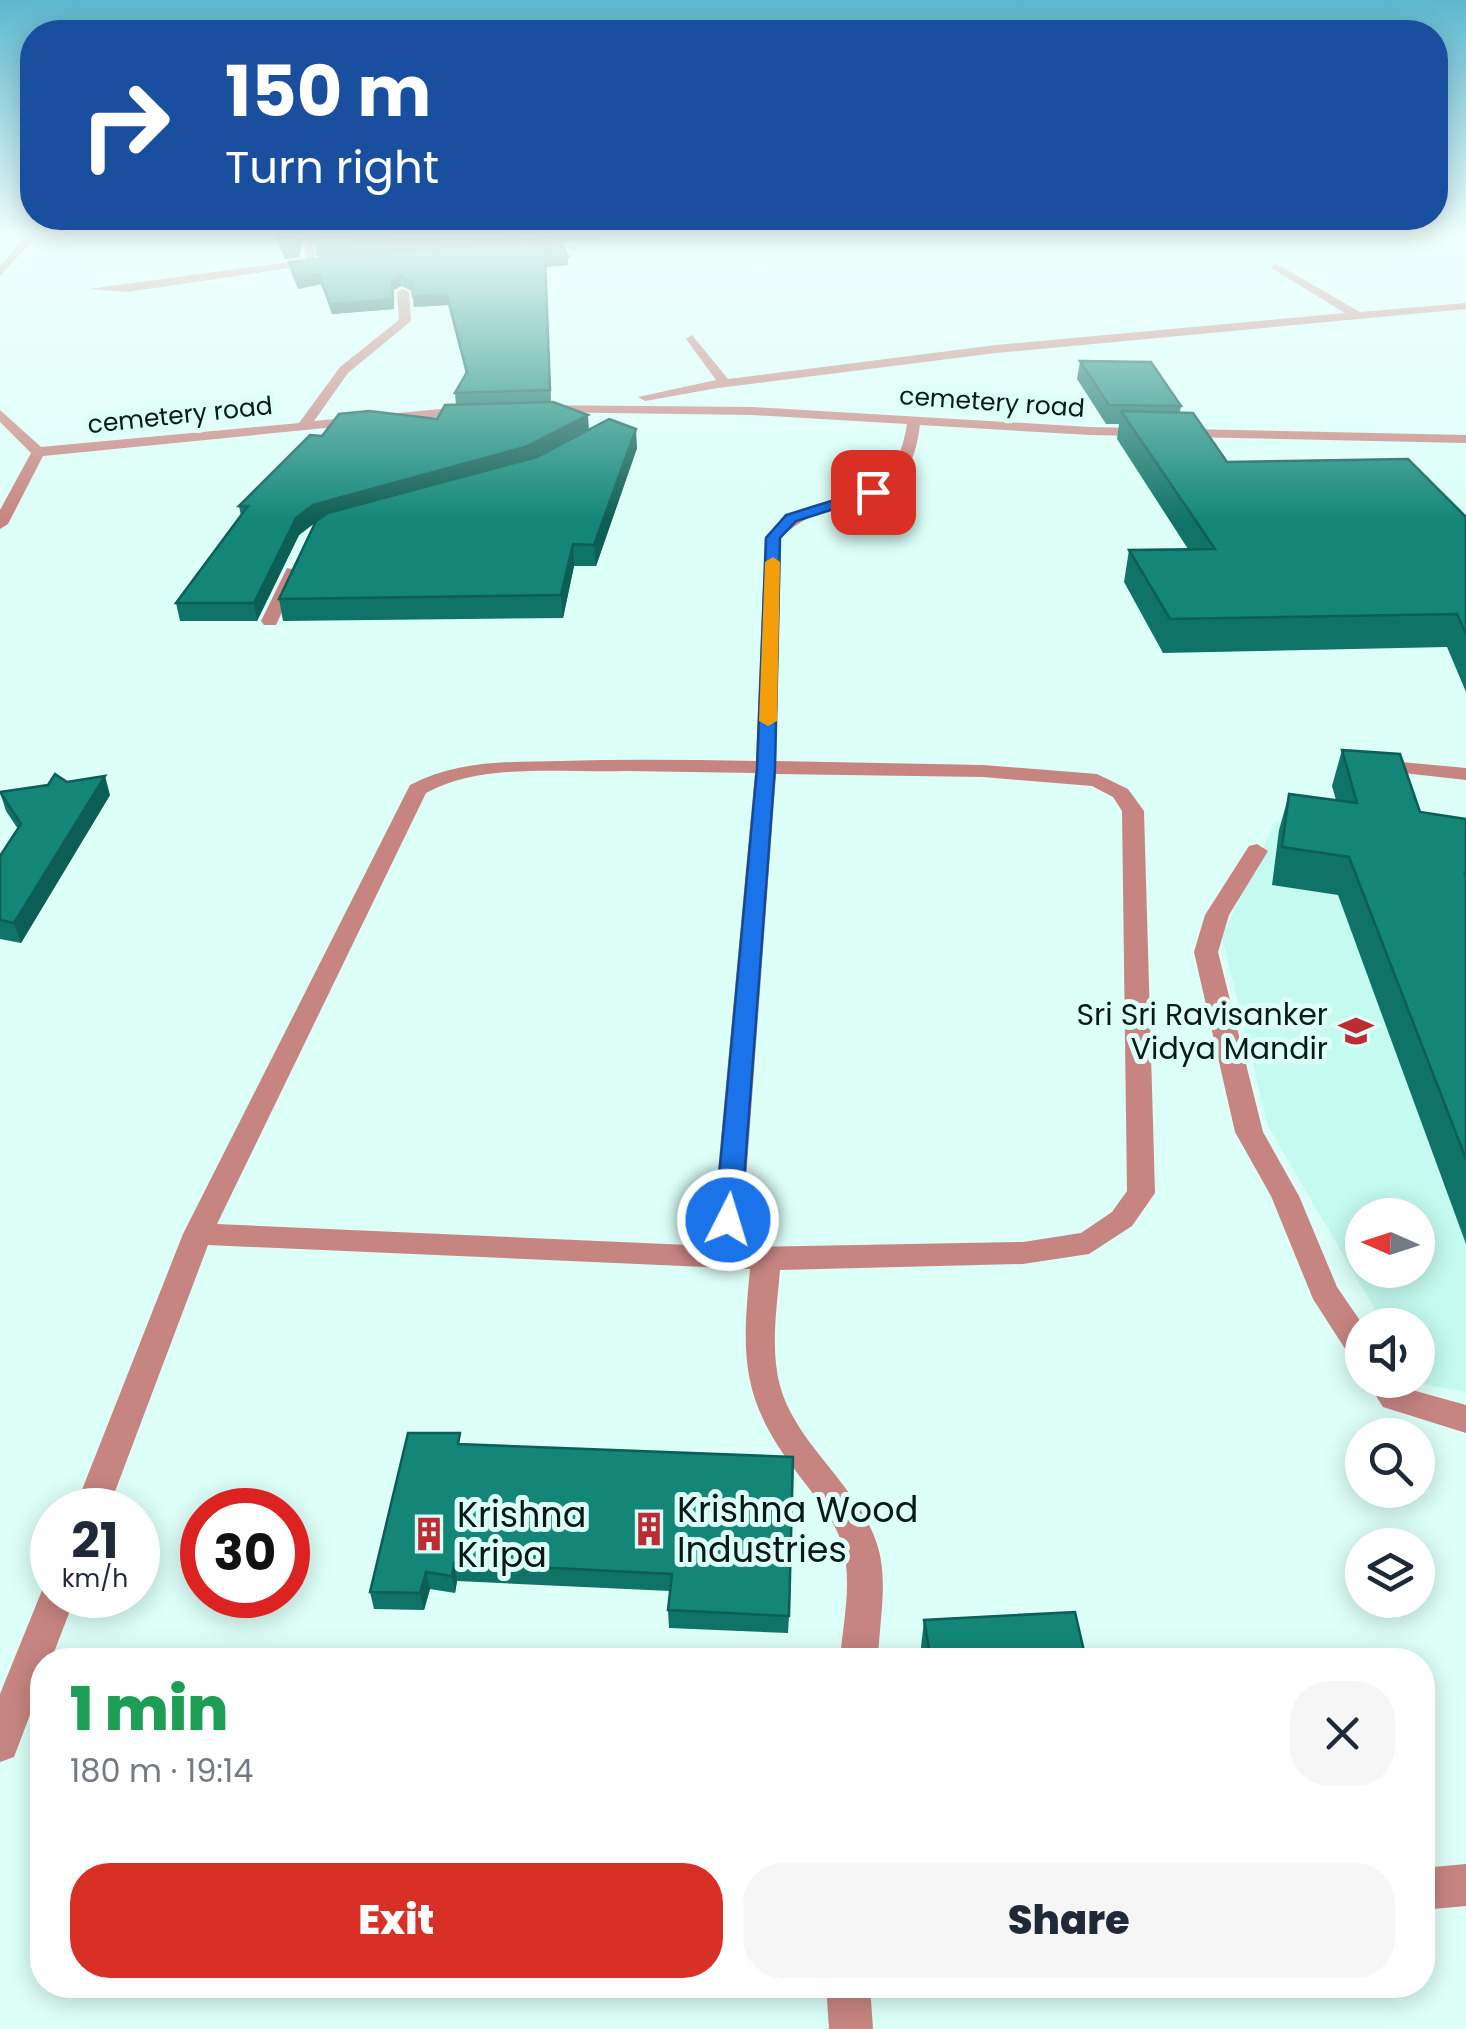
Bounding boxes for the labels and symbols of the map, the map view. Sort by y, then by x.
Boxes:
street label: cemetery road [898,378,1086,426]
street label: cemetery road [86,388,274,442]
pin [831,450,916,535]
place label: Sri Sri Ravisanker Vidya Mandir [1077,993,1328,1070]
school or university icon: Sri Sri Ravisanker Vidya Mandir [1337,1012,1375,1050]
position arrow [676,1168,780,1272]
north arrow [1345,1198,1435,1288]
place label: Krishna Wood Industries [677,1485,918,1574]
speed limit sign: 30 [180,1488,310,1618]
place label: Krishna Kripa [457,1490,586,1579]
building icon: Krishna Wood Industries [630,1510,668,1548]
building icon: Krishna Kripa [410,1515,448,1553]

